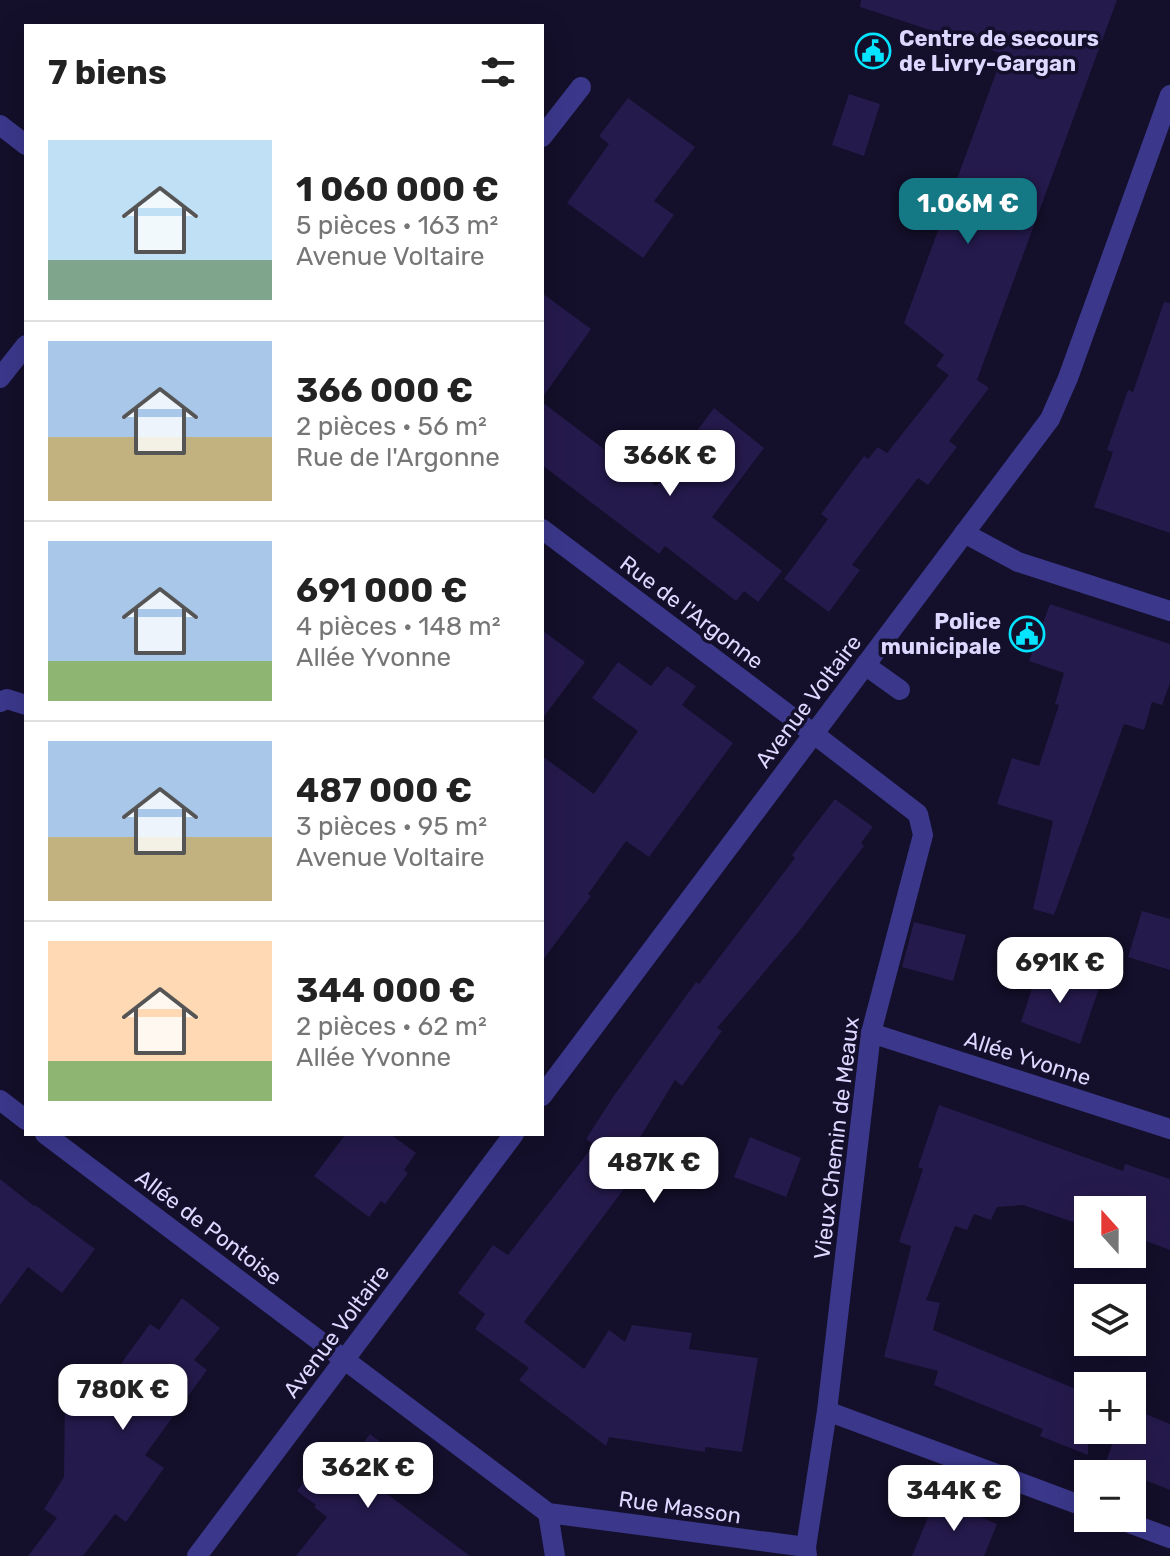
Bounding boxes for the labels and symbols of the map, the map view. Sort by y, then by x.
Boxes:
place label: Centre de secours de Livry-Gargan [899,25,1099,77]
public building icon: Centre de secours de Livry-Gargan [854,32,892,70]
pin: 1.06M € [894,178,1042,246]
pin: 366K € [605,430,735,498]
street label: Rue de l'Argonne [615,550,769,675]
place label: Police municipale [881,608,1001,660]
public building icon: Police municipale [1008,615,1046,653]
street label: Avenue Voltaire [750,629,867,773]
pin: 691K € [995,937,1125,1005]
street label: Vieux Chemin de Meaux [808,1015,865,1261]
street label: Allée Yvonne [961,1025,1094,1092]
pin: 487K € [589,1137,719,1205]
street label: Allée de Pontoise [130,1164,287,1291]
north arrow [1074,1196,1146,1268]
street label: Avenue Voltaire [278,1259,395,1403]
pin: 780K € [58,1364,188,1432]
pin: 362K € [303,1442,433,1510]
pin: 344K € [889,1465,1019,1533]
street label: Rue Masson [617,1486,743,1529]

